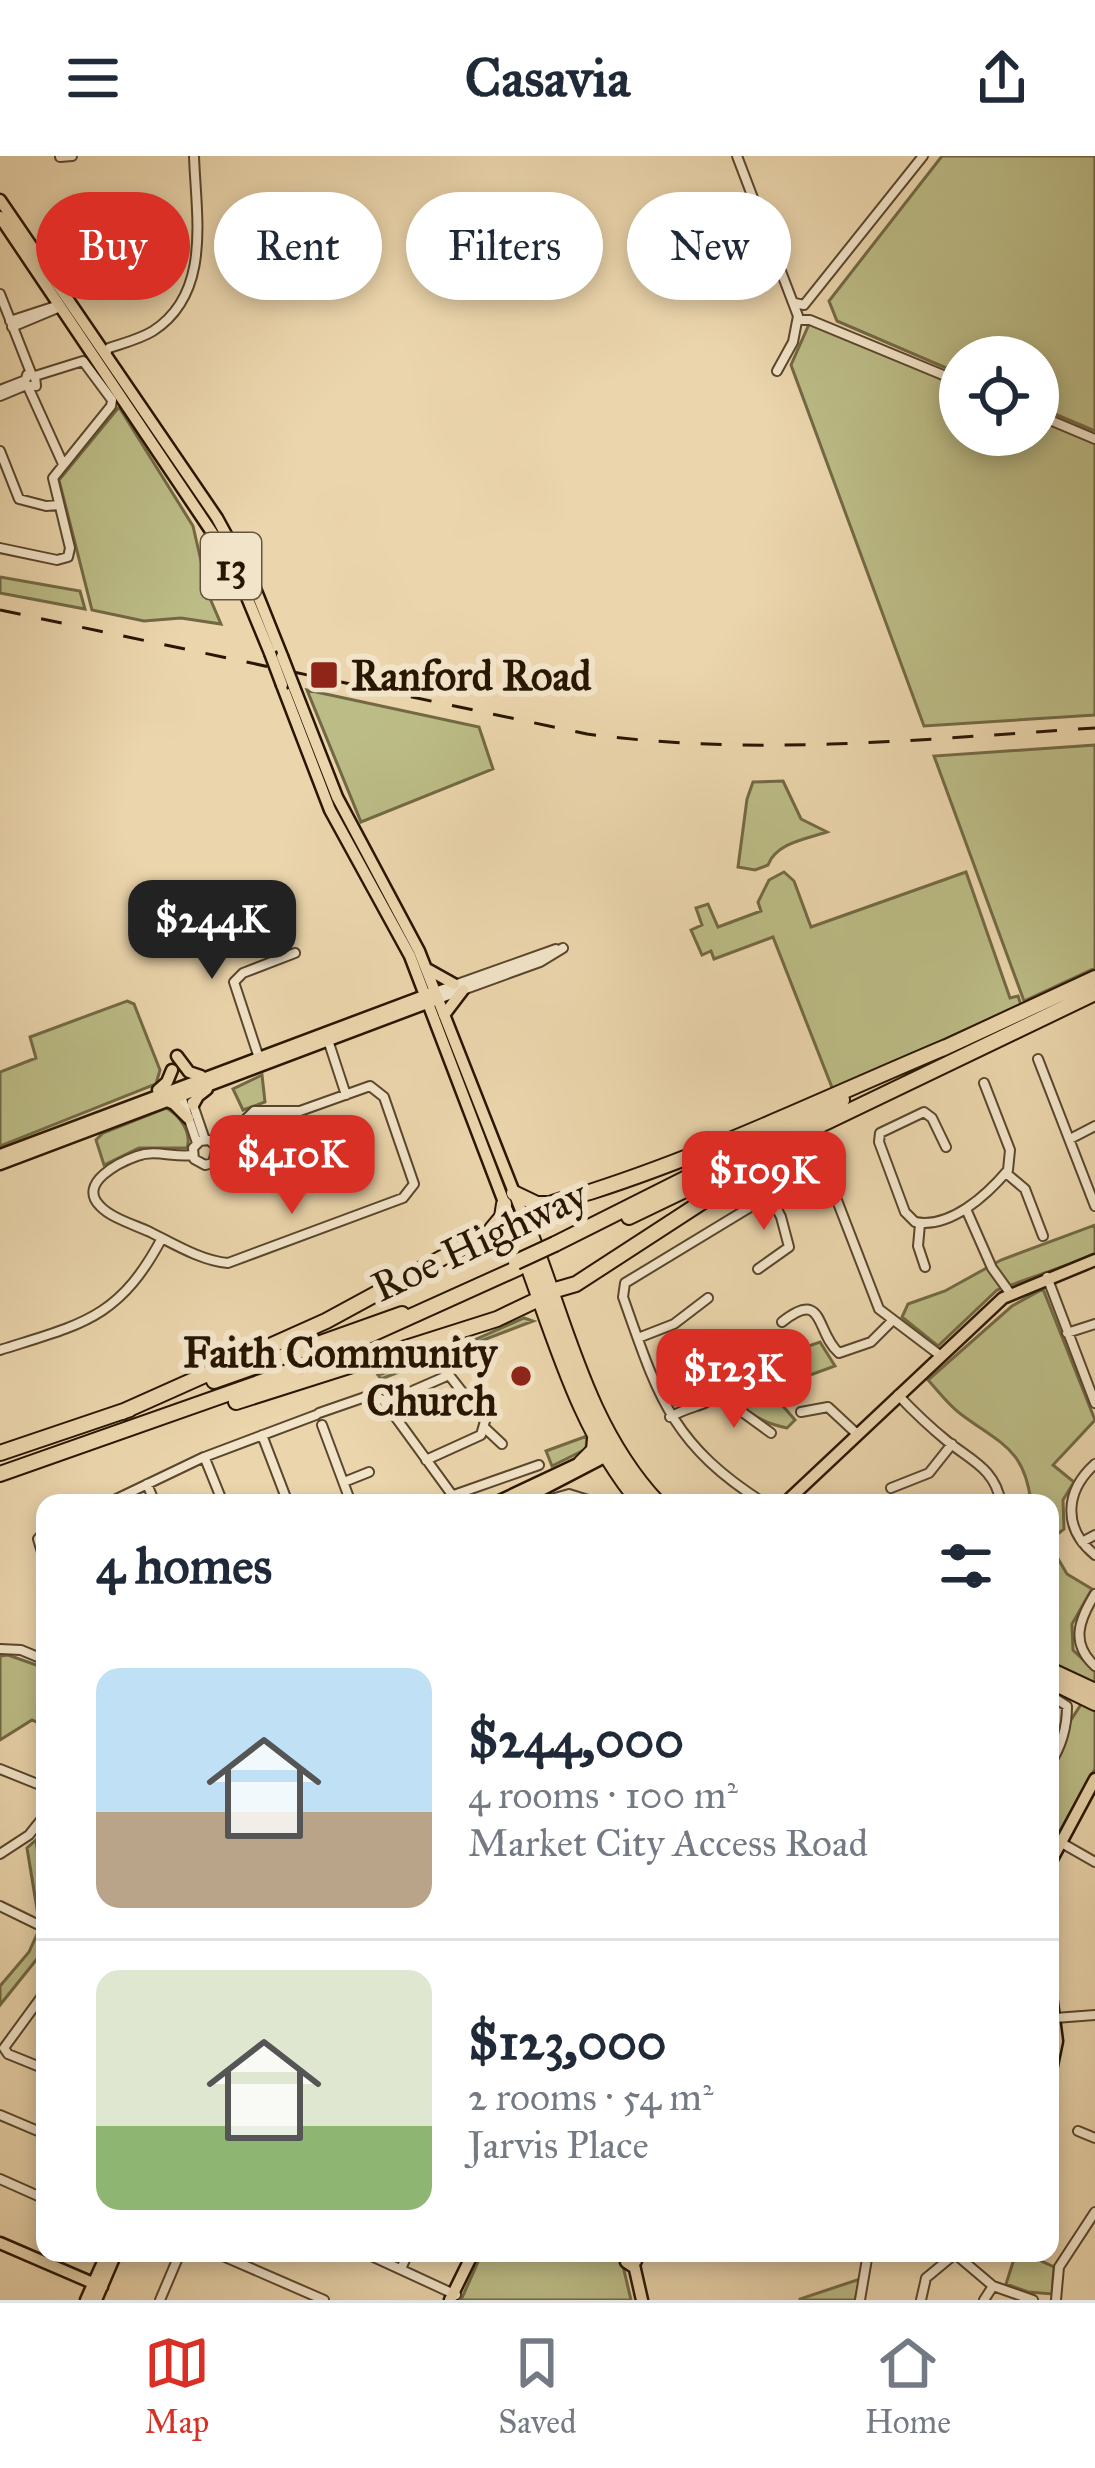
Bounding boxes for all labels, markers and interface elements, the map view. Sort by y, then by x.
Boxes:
icon: menu [60,45,126,111]
text: Casavia [465,45,630,111]
icon: share [969,45,1035,111]
chip: Buy [36,192,190,300]
chip: Rent [214,192,382,300]
chip: Filters [406,192,603,300]
chip: New [627,192,791,300]
map controls [939,336,1059,456]
button: locate [939,336,1059,456]
road number: 13 [201,533,261,599]
place label: Ranford Road [351,650,592,702]
marker: Ranford Road [308,659,340,691]
pin: $244K [128,880,296,982]
text: $244K [155,895,269,943]
pin: $410K [208,1115,376,1217]
text: $410K [237,1130,347,1178]
pin: $109K [680,1131,848,1233]
text: $109K [709,1146,819,1194]
street label: Roe Highway [363,1168,597,1313]
place label: Faith Community Church [183,1327,498,1427]
pin: $123K [650,1329,818,1431]
text: $123K [683,1344,785,1392]
marker: Faith Community Church [508,1363,534,1389]
icon: filters [933,1533,999,1599]
text: 4 homes [96,1535,272,1597]
text: $244,000 [468,1709,684,1771]
icon: home [192,1716,336,1860]
text: 4 rooms · 100 m² [468,1771,738,1819]
text: Market City Access Road [468,1819,868,1867]
text: $123,000 [468,2011,667,2073]
icon: home [192,2018,336,2162]
text: 2 rooms · 54 m² [468,2073,713,2121]
text: Jarvis Place [468,2121,649,2169]
tab: Map [144,2330,210,2442]
tab: Saved [498,2330,577,2442]
tab: Home [865,2330,951,2442]

